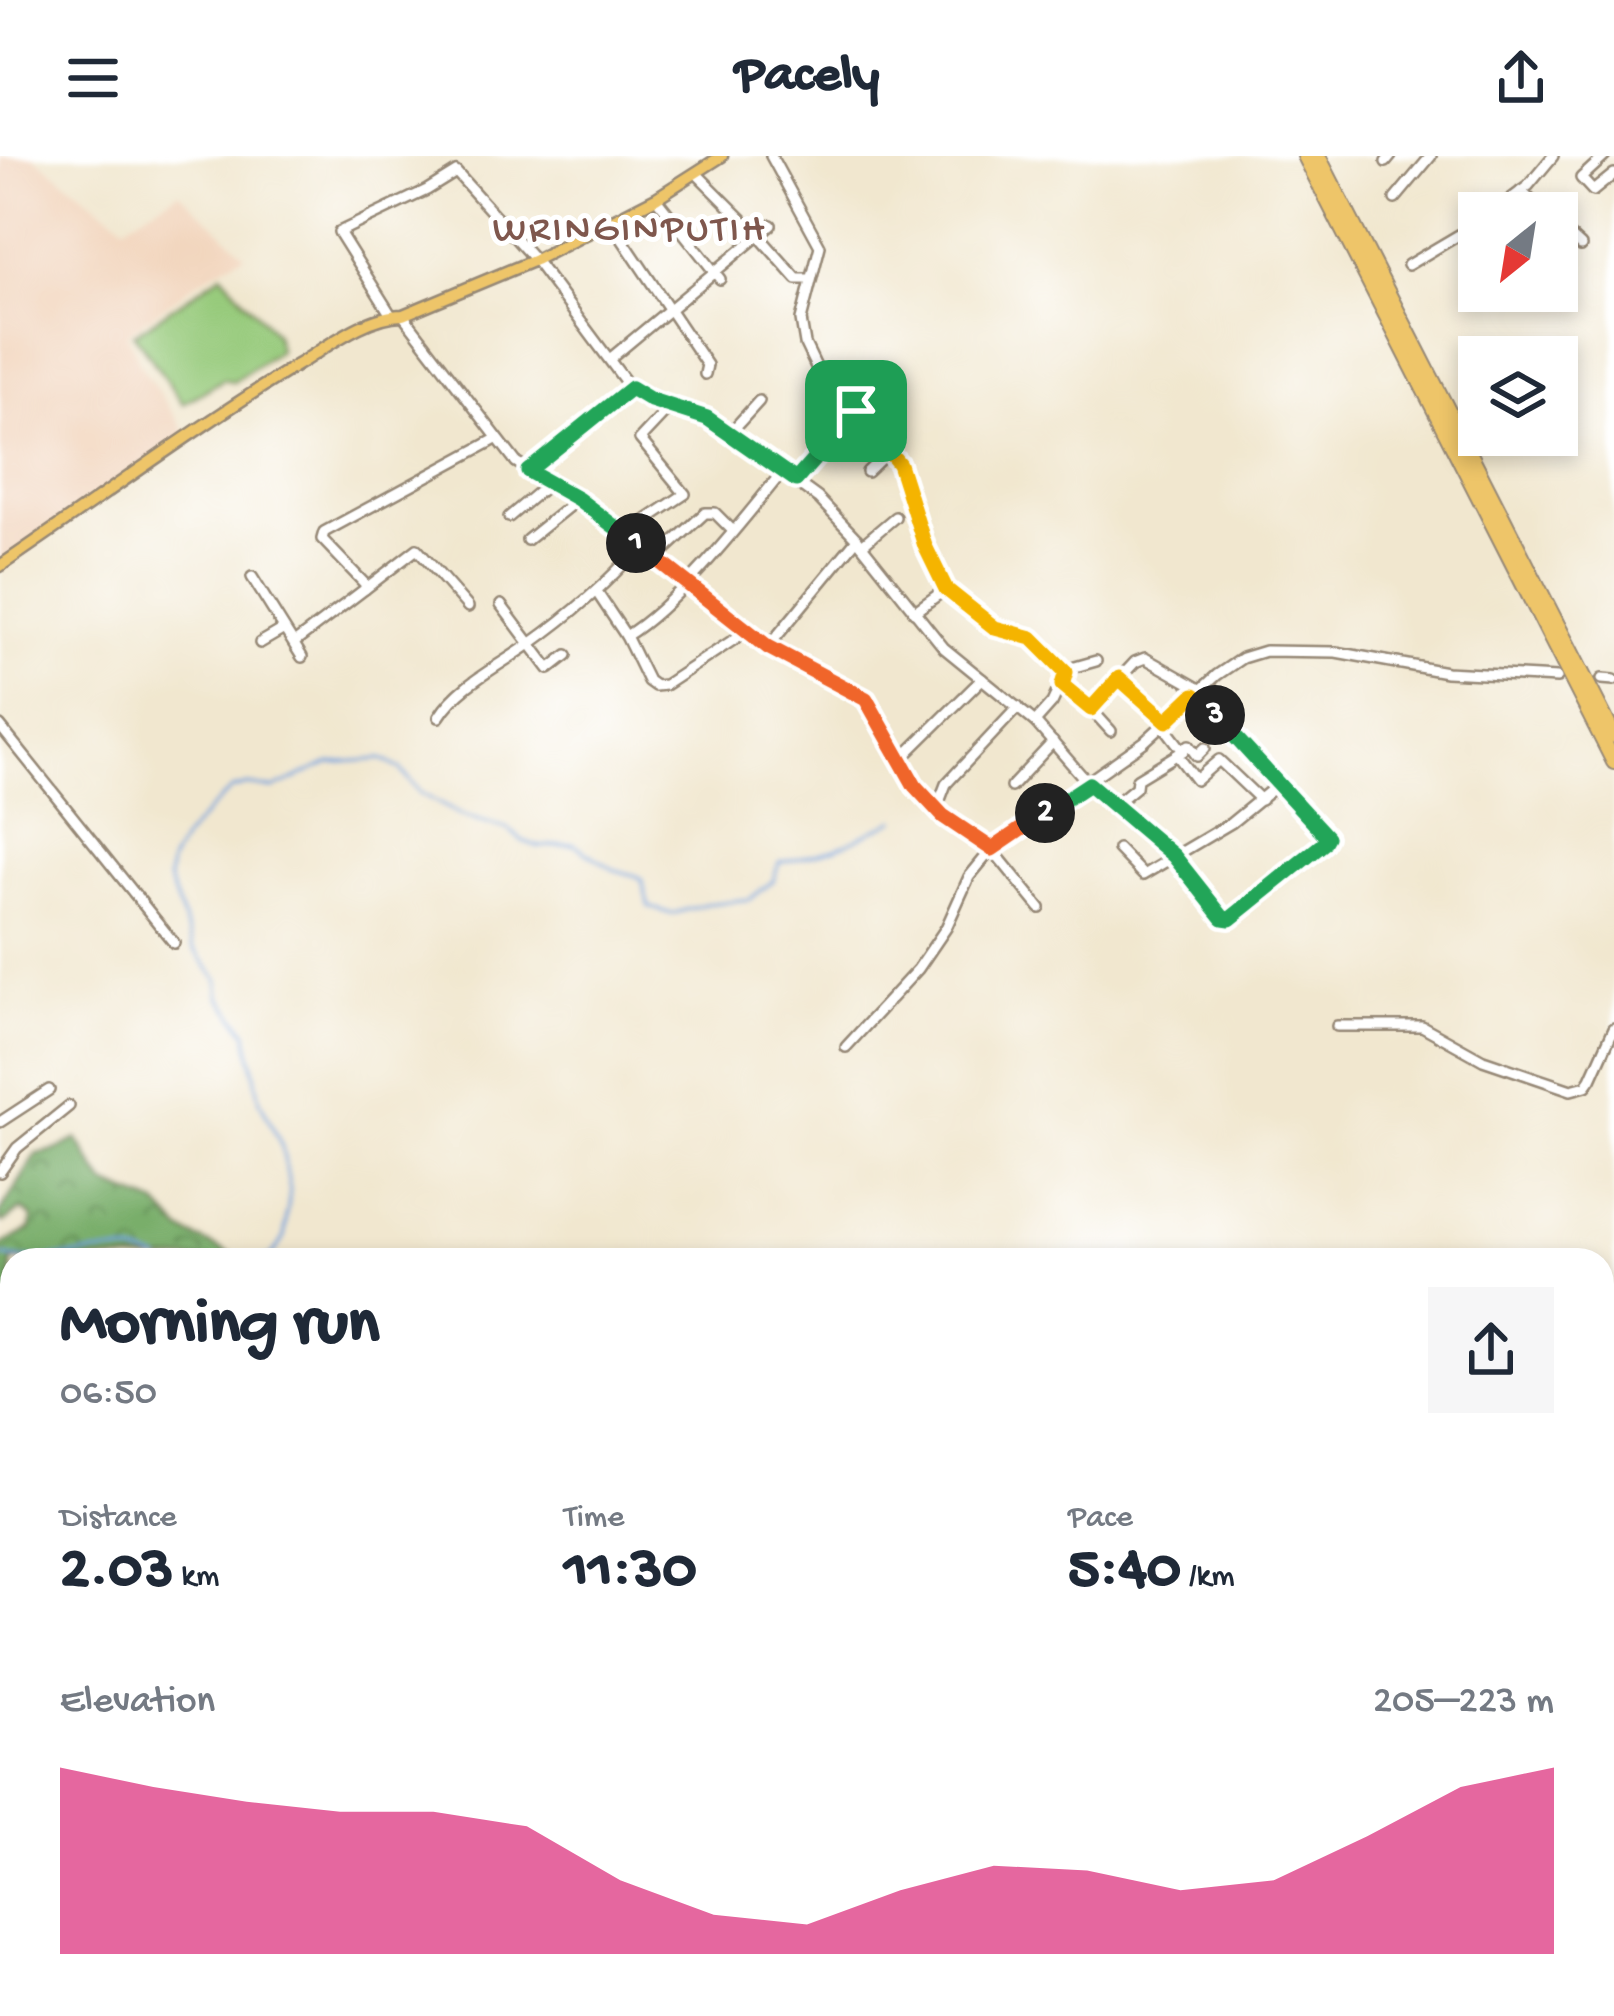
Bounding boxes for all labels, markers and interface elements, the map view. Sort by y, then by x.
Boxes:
icon: menu [60,45,126,111]
icon: share [1488,45,1554,111]
text: Pacely [735,46,879,110]
north arrow [1458,192,1578,312]
map controls [1458,192,1578,456]
district label: WRINGINPUTIH [493,209,767,255]
button: layers [1458,336,1578,456]
pin [805,360,907,462]
icon: arrive [823,378,889,444]
pin: 1 [606,513,666,573]
text: 1 [629,524,643,562]
pin: 3 [1185,685,1245,745]
text: 3 [1206,696,1224,734]
pin: 2 [1015,783,1075,843]
text: 2 [1037,794,1053,832]
button: share [1428,1287,1554,1413]
text: Morning run [60,1288,379,1366]
text: 06:50 [60,1372,157,1418]
text: Distance [60,1500,177,1538]
text: Time [564,1500,624,1538]
text: Pace [1068,1500,1133,1538]
text: 2.03 [60,1538,173,1608]
text: 11:30 [564,1538,697,1608]
text: 5:40 [1068,1538,1181,1608]
text: km [173,1559,219,1597]
text: /km [1181,1559,1235,1597]
text: Elevation [60,1680,215,1726]
text: 205–223 m [1373,1680,1554,1726]

